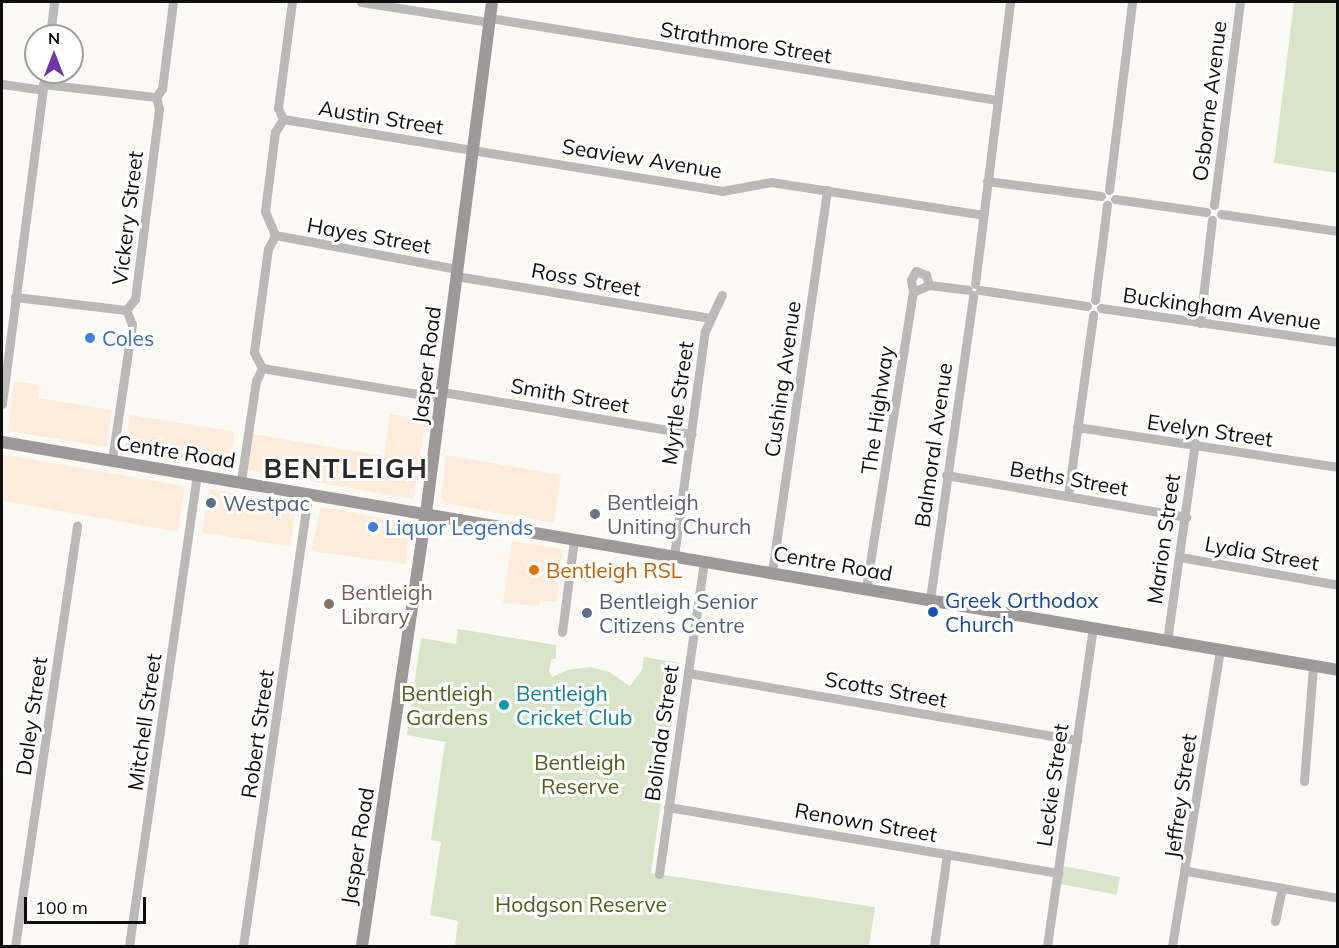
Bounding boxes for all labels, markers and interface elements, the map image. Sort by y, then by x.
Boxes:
street label: Strathmore Street [659,16,833,68]
street label: Osborne Avenue [1187,19,1231,183]
north arrow [24,24,84,84]
text: N [48,28,60,48]
street label: Austin Street [317,95,445,139]
street label: Seaview Avenue [560,133,724,183]
street label: Vickery Street [106,149,148,287]
street label: Hayes Street [305,212,433,258]
street label: Ross Street [529,257,643,301]
street label: Buckingham Avenue [1121,282,1323,334]
street label: Cushing Avenue [759,299,805,459]
street label: Jasper Road [406,305,446,425]
place label: Coles [102,325,154,351]
marker: Coles [83,331,97,345]
street label: Myrtle Street [656,340,698,466]
street label: The Highway [856,344,898,476]
street label: Balmoral Avenue [909,361,957,529]
street label: Smith Street [509,372,631,418]
street label: Evelyn Street [1146,409,1274,451]
street label: Centre Road [114,429,238,473]
district label: BENTLEIGH [263,453,429,485]
street label: Beths Street [1008,455,1130,501]
street label: Marion Street [1141,472,1185,606]
place label: Bentleigh Uniting Church [607,489,751,539]
place label: Westpac [223,490,310,516]
marker: Westpac [204,496,218,510]
marker: Bentleigh Uniting Church [588,507,602,521]
place label: Liquor Legends [385,514,533,540]
marker: Liquor Legends [366,520,380,534]
street label: Lydia Street [1203,531,1321,575]
street label: Centre Road [771,540,895,586]
place label: Bentleigh RSL [546,557,682,583]
marker: Bentleigh RSL [527,563,541,577]
place label: Bentleigh Library [341,579,433,629]
place label: Greek Orthodox Church [945,587,1099,637]
place label: Bentleigh Senior Citizens Centre [599,588,758,638]
marker: Bentleigh Library [322,597,336,611]
marker: Greek Orthodox Church [926,605,940,619]
marker: Bentleigh Senior Citizens Centre [580,606,594,620]
street label: Mitchell Street [122,652,166,792]
street label: Daley Street [10,655,52,777]
street label: Bolinda Street [639,663,683,803]
street label: Scotts Street [823,666,949,712]
street label: Robert Street [236,668,278,800]
park label: Bentleigh Gardens [401,680,493,730]
place label: Bentleigh Cricket Club [516,680,632,730]
marker: Bentleigh Cricket Club [497,698,511,712]
street label: Leckie Street [1031,722,1073,848]
street label: Jeffrey Street [1159,732,1201,860]
park label: Bentleigh Reserve [534,749,626,799]
street label: Jasper Road [335,785,379,907]
street label: Renown Street [793,797,939,847]
scale bar [27,885,148,923]
park label: Hodgson Reserve [495,891,667,917]
text: 100 m [35,896,88,919]

